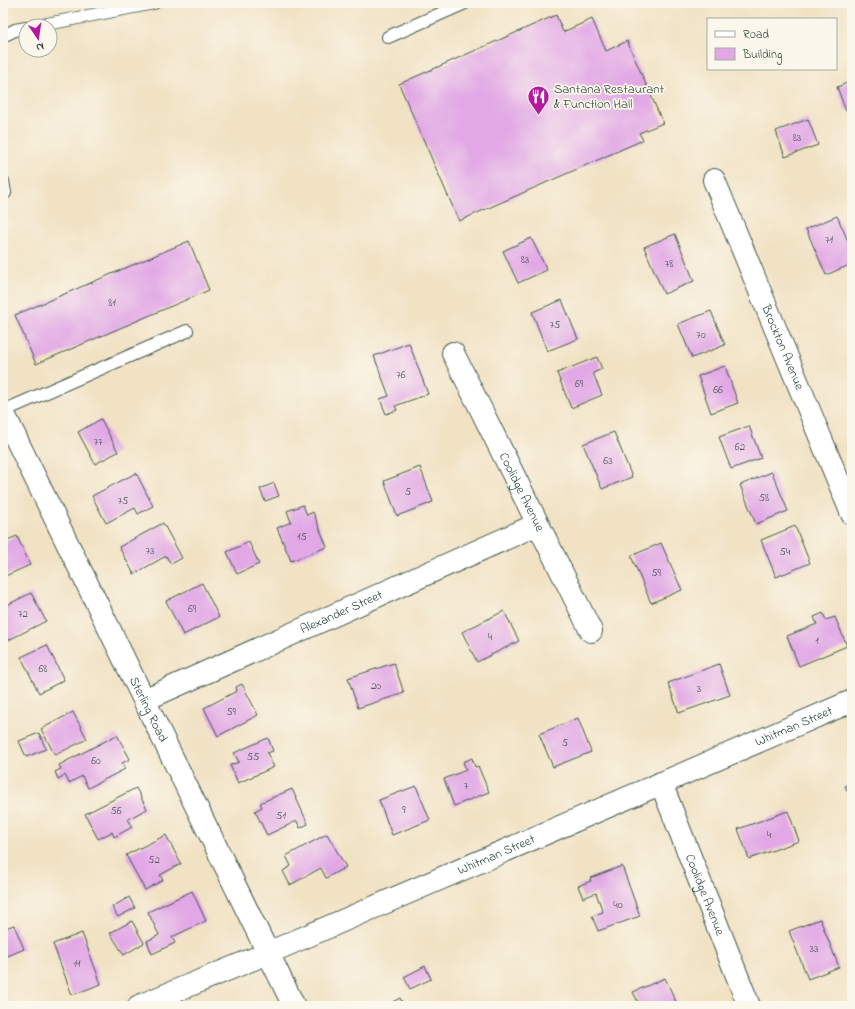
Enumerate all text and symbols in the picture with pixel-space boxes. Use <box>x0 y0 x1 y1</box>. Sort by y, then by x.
north arrow <box>18 18 58 58</box>
legend <box>707 18 837 70</box>
text: Road <box>743 26 769 44</box>
text: N <box>35 38 45 55</box>
text: Building <box>742 46 782 65</box>
place label: Santana Restaurant & Function Hall <box>554 80 665 114</box>
restaurant icon: Santana Restaurant & Function Hall <box>525 83 551 116</box>
house number: 83 <box>793 130 802 146</box>
house number: 71 <box>825 232 834 248</box>
house number: 83 <box>521 252 530 268</box>
house number: 78 <box>665 256 673 272</box>
house number: 81 <box>108 295 116 311</box>
street label: Brockton Avenue <box>757 301 809 393</box>
house number: 75 <box>550 317 560 333</box>
house number: 70 <box>696 327 706 343</box>
house number: 76 <box>396 367 406 383</box>
house number: 69 <box>575 376 584 392</box>
house number: 66 <box>713 382 723 398</box>
house number: 77 <box>93 434 103 450</box>
house number: 62 <box>735 439 746 455</box>
street label: Coolidge Avenue <box>494 449 550 535</box>
house number: 63 <box>603 453 613 469</box>
house number: 5 <box>405 484 411 500</box>
house number: 58 <box>759 490 769 506</box>
house number: 75 <box>118 493 128 509</box>
house number: 15 <box>297 529 307 545</box>
house number: 73 <box>145 543 155 559</box>
house number: 54 <box>780 544 791 560</box>
house number: 59 <box>651 565 661 581</box>
street label: Alexander Street <box>297 585 386 639</box>
house number: 69 <box>188 601 197 617</box>
house number: 72 <box>18 606 29 622</box>
house number: 4 <box>488 629 493 645</box>
house number: 1 <box>815 633 819 649</box>
house number: 68 <box>39 661 47 677</box>
street label: Sterling Road <box>124 673 173 746</box>
house number: 20 <box>371 678 381 694</box>
house number: 3 <box>697 681 702 697</box>
street label: Whitman Street <box>752 701 836 751</box>
house number: 59 <box>226 704 236 720</box>
house number: 5 <box>562 735 568 751</box>
house number: 55 <box>247 749 259 765</box>
house number: 60 <box>91 753 101 769</box>
house number: 7 <box>464 778 469 794</box>
house number: 9 <box>402 802 406 818</box>
house number: 56 <box>110 803 122 819</box>
house number: 51 <box>276 808 286 824</box>
house number: 4 <box>767 827 772 843</box>
street label: Whitman Street <box>455 829 538 880</box>
street label: Coolidge Avenue <box>680 851 730 938</box>
house number: 52 <box>148 852 160 868</box>
house number: 40 <box>613 897 623 913</box>
house number: 33 <box>809 941 819 957</box>
house number: 11 <box>74 956 81 972</box>

